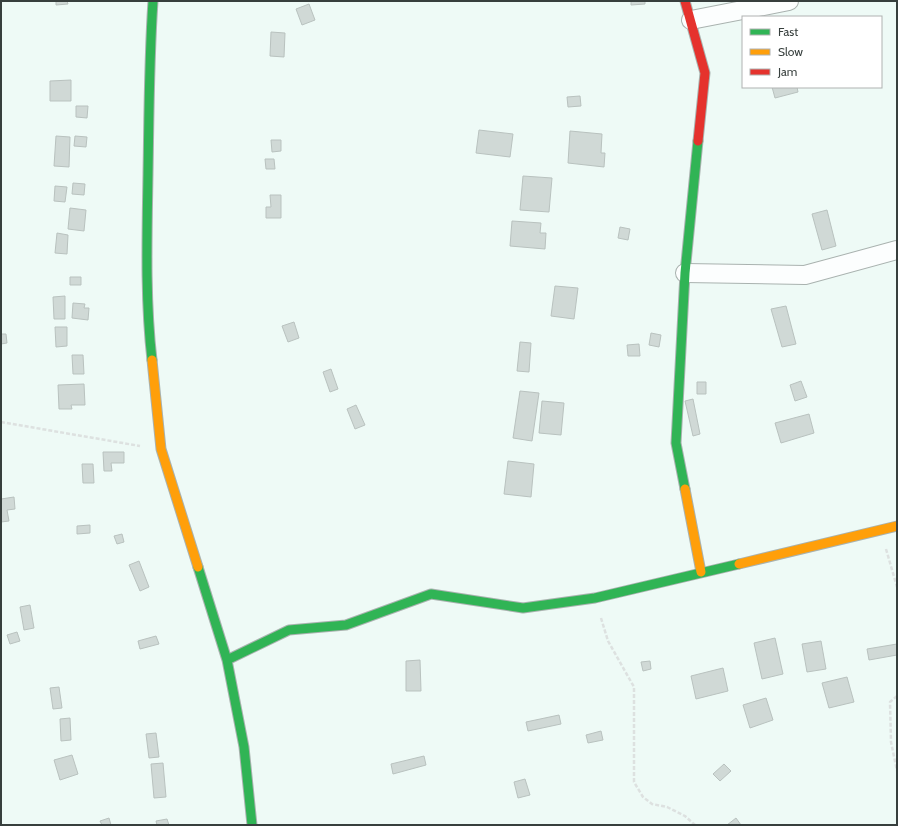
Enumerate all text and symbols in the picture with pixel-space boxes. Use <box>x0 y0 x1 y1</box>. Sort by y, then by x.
legend <box>742 16 882 88</box>
text: Fast <box>778 24 798 39</box>
text: Slow <box>778 44 803 59</box>
text: Jam <box>777 64 797 79</box>

